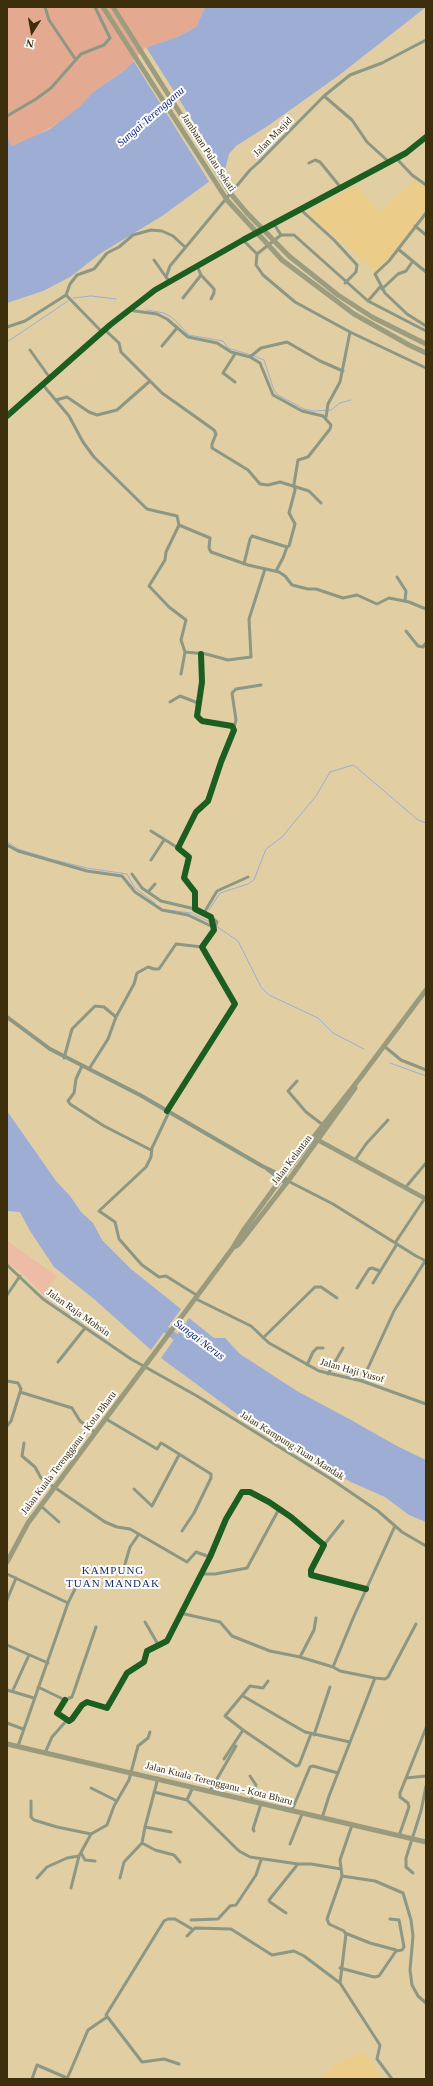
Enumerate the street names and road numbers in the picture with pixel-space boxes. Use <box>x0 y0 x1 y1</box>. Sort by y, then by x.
street label: Jambatan Pulau Sekati <box>178 112 238 194</box>
street label: Jalan Masjid <box>251 115 295 159</box>
street label: Jalan Kelantan <box>269 1133 315 1187</box>
street label: Jalan Raja Mohsin <box>44 1287 112 1339</box>
street label: Jalan Haji Yusof <box>319 1356 385 1386</box>
street label: Jalan Kuala Terengganu - Kota Bharu <box>19 1389 119 1517</box>
street label: Jalan Kampung Tuan Mandak <box>238 1409 346 1483</box>
street label: Jalan Kuala Terengganu - Kota Bharu <box>144 1760 294 1808</box>

